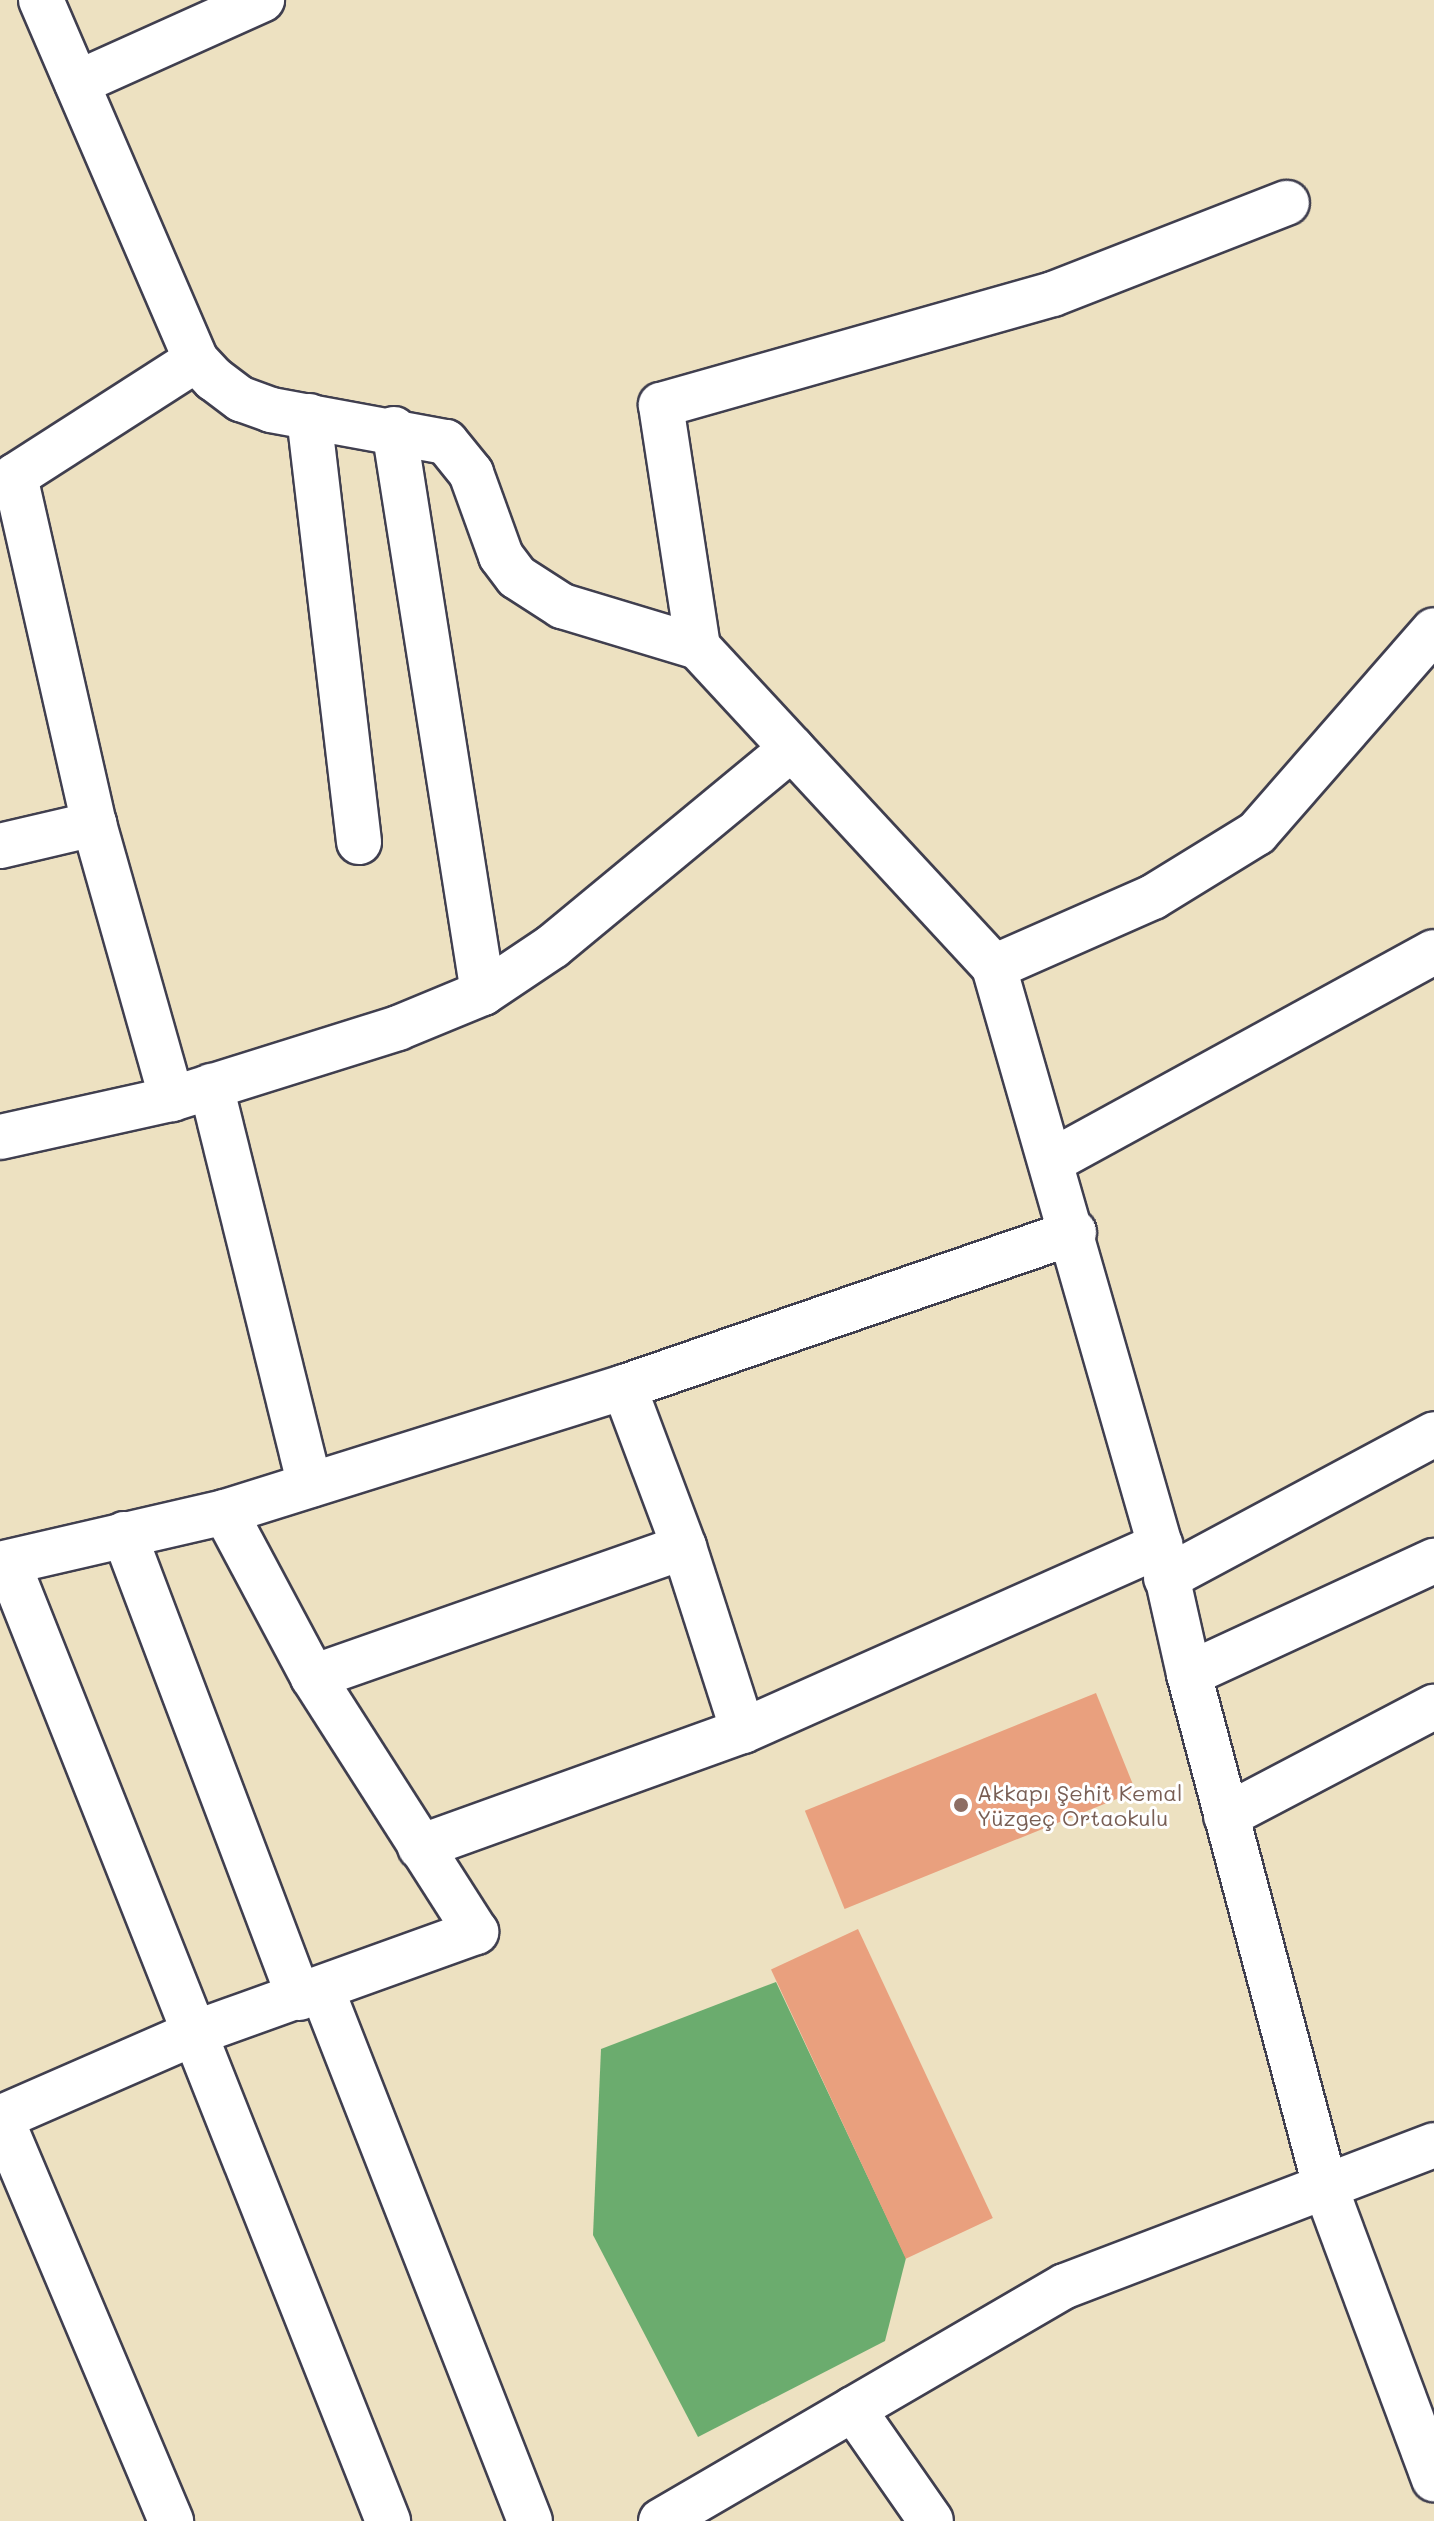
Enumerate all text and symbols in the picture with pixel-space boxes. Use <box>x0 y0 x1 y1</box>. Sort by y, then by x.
place label: Akkapı Şehit Kemal Yüzgeç Ortaokulu <box>977 1779 1182 1830</box>
marker: Akkapı Şehit Kemal Yüzgeç Ortaokulu <box>952 1796 970 1814</box>

